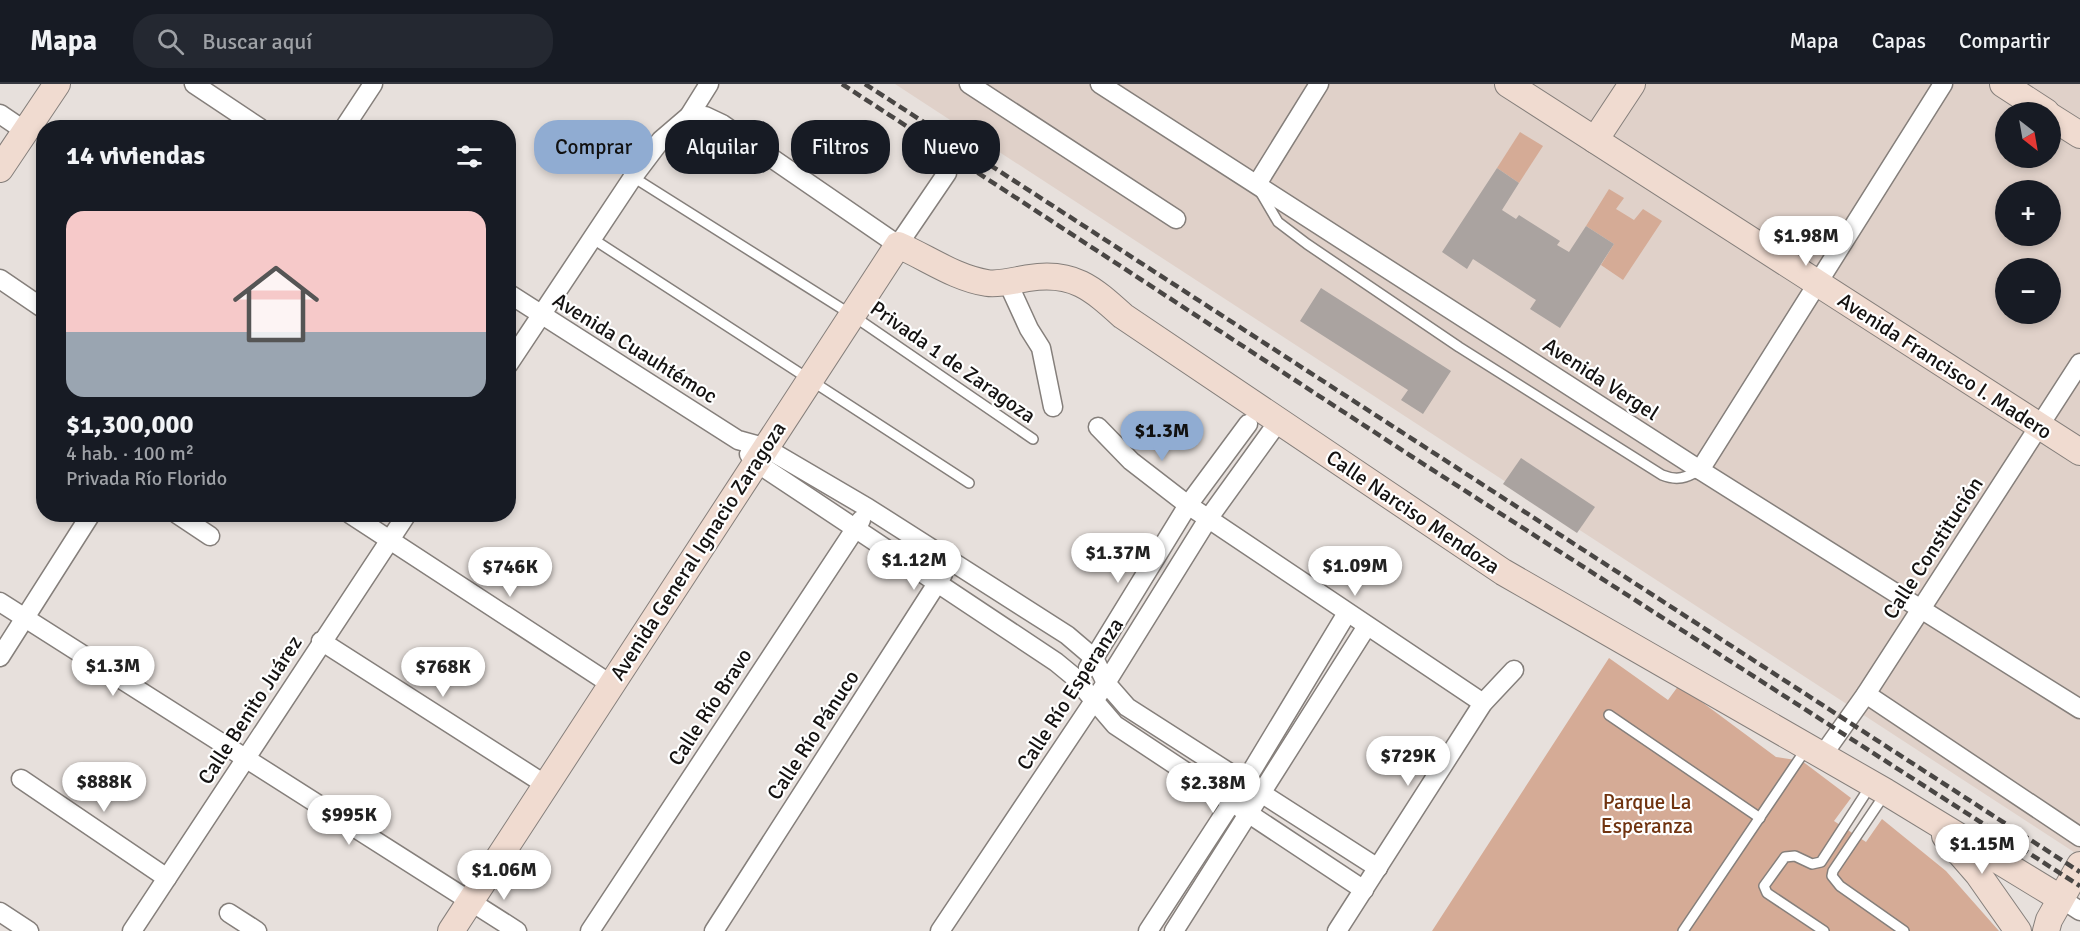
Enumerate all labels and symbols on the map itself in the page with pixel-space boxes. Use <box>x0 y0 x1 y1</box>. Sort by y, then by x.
north arrow <box>1995 102 2061 168</box>
pin: $1.98M <box>1757 216 1855 267</box>
street label: Avenida Cuauhtémoc <box>548 287 722 409</box>
street label: Avenida Francisco I. Madero <box>1833 287 2057 445</box>
street label: Privada 1 de Zaragoza <box>865 295 1041 429</box>
street label: Avenida Vergel <box>1538 332 1664 426</box>
pin: $1.3M <box>1120 411 1204 462</box>
street label: Avenida General Ignacio Zaragoza <box>604 417 792 685</box>
street label: Calle Narciso Mendoza <box>1321 444 1505 580</box>
street label: Calle Constitución <box>1877 472 1989 624</box>
pin: $1.37M <box>1069 533 1167 584</box>
pin: $1.12M <box>865 540 963 591</box>
pin: $1.09M <box>1306 546 1404 597</box>
pin: $746K <box>468 547 552 598</box>
street label: Calle Río Esperanza <box>1011 613 1129 775</box>
street label: Calle Benito Juárez <box>192 631 308 789</box>
street label: Calle Río Bravo <box>662 643 758 771</box>
pin: $1.3M <box>71 646 155 697</box>
pin: $768K <box>401 647 485 698</box>
street label: Calle Río Pánuco <box>761 665 865 805</box>
pin: $729K <box>1366 736 1450 787</box>
pin: $888K <box>62 762 146 813</box>
pin: $2.38M <box>1164 763 1262 814</box>
park label: Parque La Esperanza <box>1601 789 1693 839</box>
pin: $995K <box>307 795 391 846</box>
pin: $1.15M <box>1933 824 2031 875</box>
pin: $1.06M <box>455 850 553 901</box>

